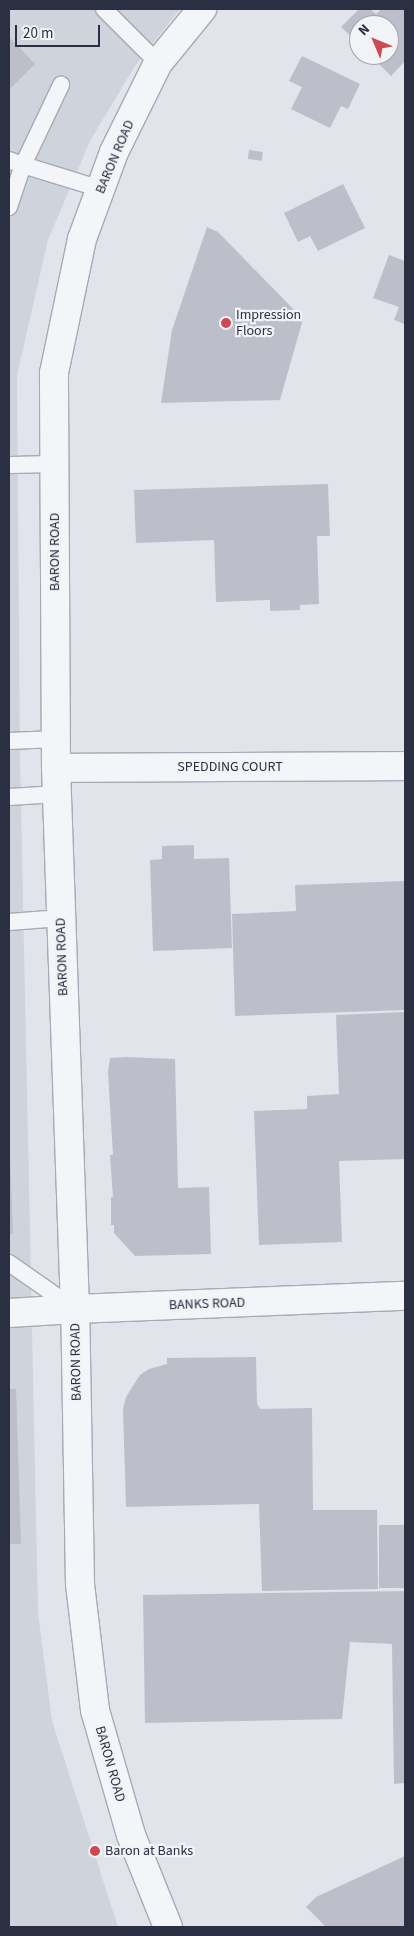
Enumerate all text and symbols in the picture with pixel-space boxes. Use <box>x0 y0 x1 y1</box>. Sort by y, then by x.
scale bar <box>18 15 102 47</box>
north arrow <box>349 15 399 65</box>
text: N <box>354 20 374 40</box>
text: 20 m <box>23 23 53 44</box>
street label: BARON ROAD <box>92 118 138 196</box>
place label: Impression Floors <box>236 307 301 340</box>
marker: Impression Floors <box>220 317 232 329</box>
street label: BARON ROAD <box>47 513 63 591</box>
street label: SPEDDING COURT <box>177 759 283 775</box>
street label: BARON ROAD <box>52 918 72 996</box>
street label: BANKS ROAD <box>168 1294 246 1314</box>
street label: BARON ROAD <box>67 1323 85 1401</box>
street label: BARON ROAD <box>91 1724 129 1804</box>
place label: Baron at Banks <box>105 1843 193 1859</box>
marker: Baron at Banks <box>89 1845 101 1857</box>

